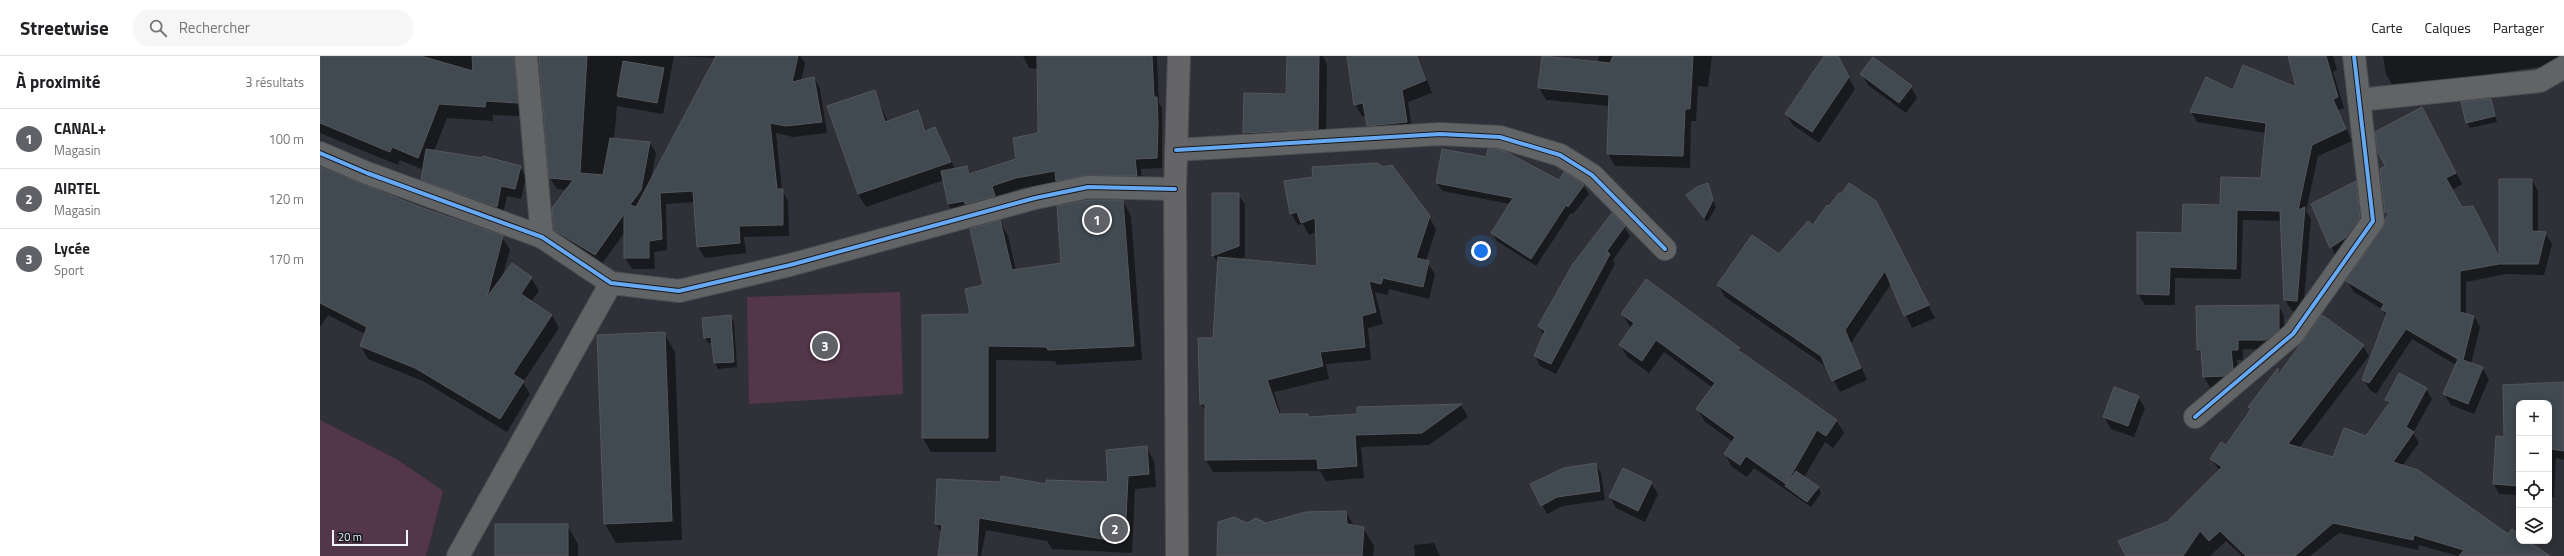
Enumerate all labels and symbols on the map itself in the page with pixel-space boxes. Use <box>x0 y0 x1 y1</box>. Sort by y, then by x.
pin: 1 <box>1084 205 1110 235</box>
your location <box>1471 241 1491 261</box>
pin: 3 <box>812 331 838 361</box>
pin: 2 <box>1102 514 1128 544</box>
scale bar <box>332 528 408 547</box>

